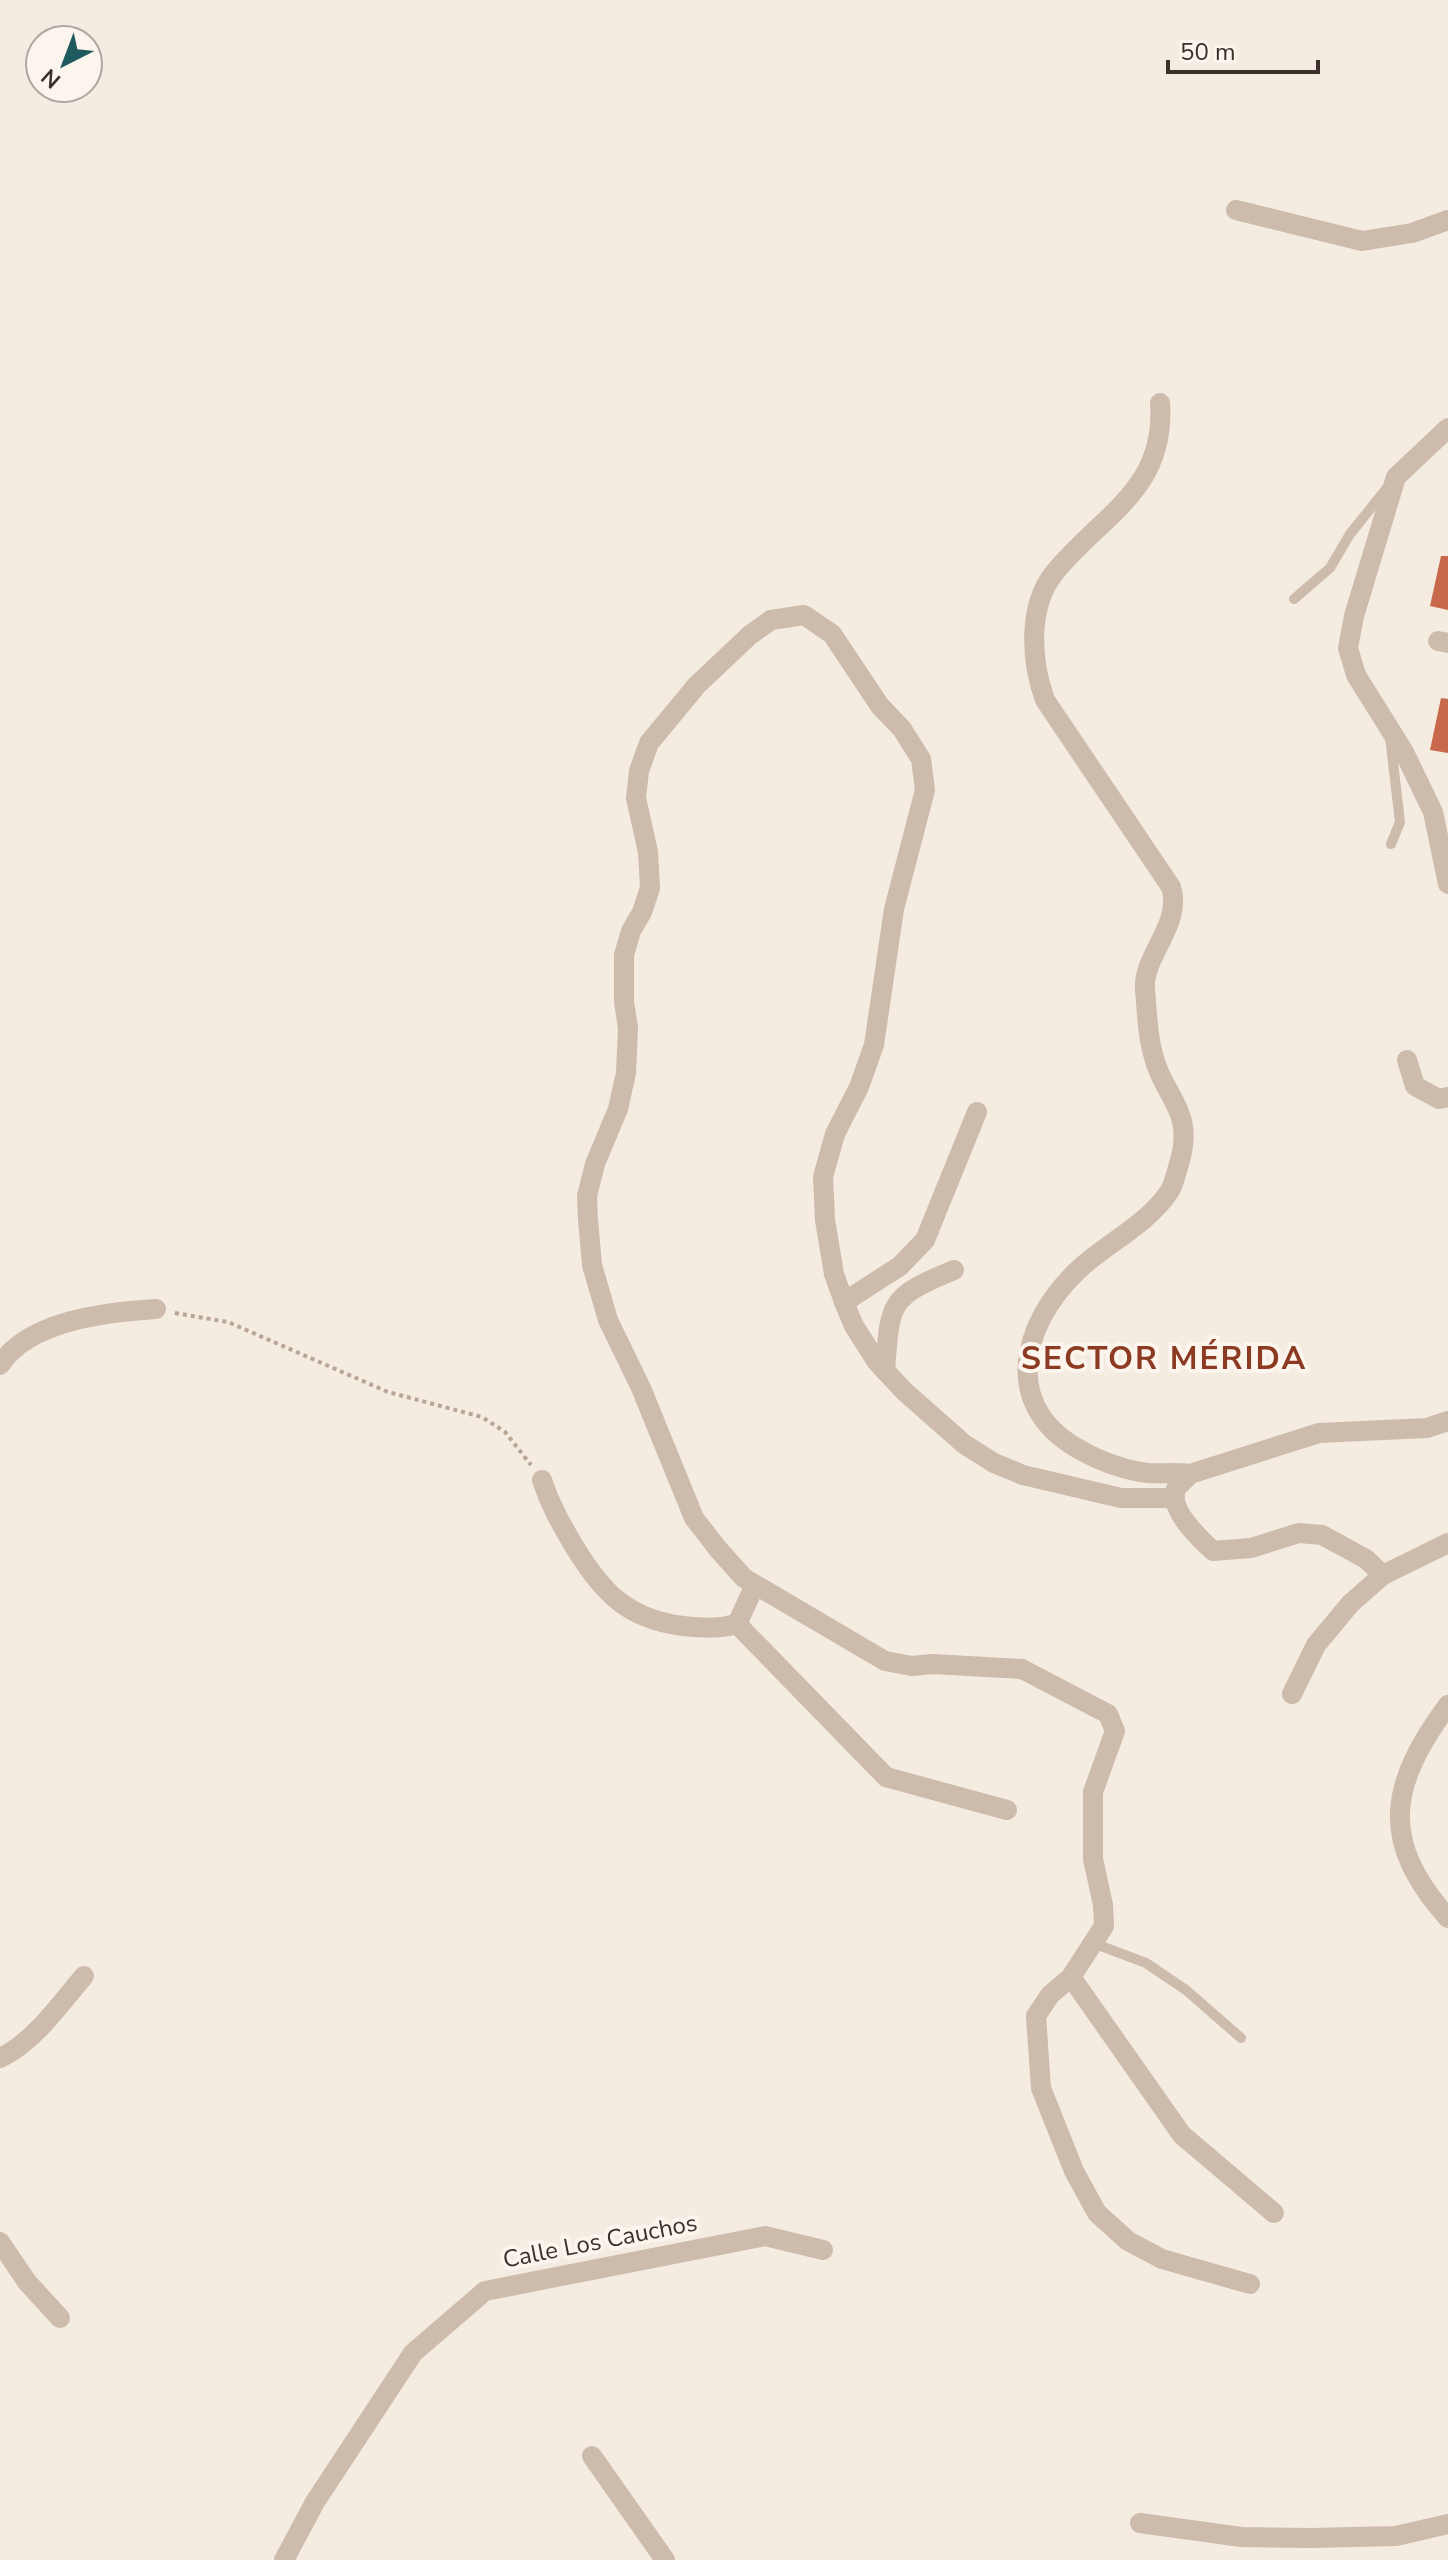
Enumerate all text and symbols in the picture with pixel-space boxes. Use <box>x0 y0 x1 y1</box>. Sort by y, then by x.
north arrow <box>24 24 104 104</box>
scale bar <box>1168 24 1318 74</box>
text: 50 m <box>1180 36 1236 68</box>
text: N <box>35 61 67 95</box>
district label: SECTOR MÉRIDA <box>1021 1337 1307 1380</box>
street label: Calle Los Cauchos <box>500 2206 700 2276</box>

